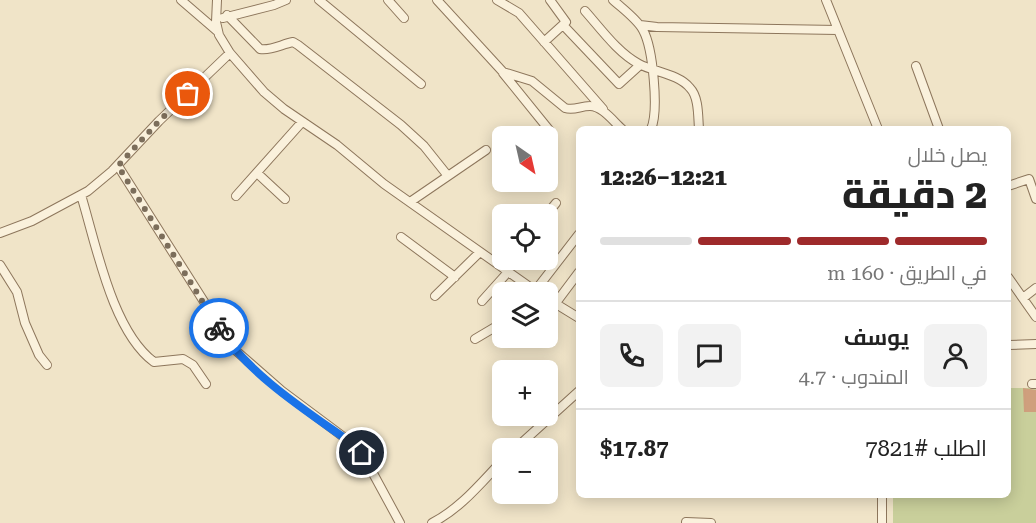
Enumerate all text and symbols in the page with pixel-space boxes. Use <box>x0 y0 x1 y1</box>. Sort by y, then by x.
pin <box>162 68 213 119</box>
icon: bag <box>171 77 204 110</box>
north arrow <box>492 126 558 192</box>
map controls <box>492 126 558 504</box>
text: يصل خلال <box>908 143 987 167</box>
text: 12:21–12:26 <box>600 165 727 190</box>
text: 2 دقيقة <box>842 172 987 218</box>
button: locate <box>492 204 558 270</box>
text: في الطريق · 160 m <box>827 261 987 285</box>
button: layers <box>492 282 558 348</box>
courier <box>189 298 249 358</box>
icon: bike <box>203 312 236 345</box>
button: phone <box>600 324 663 387</box>
button: chat <box>678 324 741 387</box>
button: person <box>924 324 987 387</box>
text: يوسف <box>844 325 909 350</box>
button: + <box>492 360 558 426</box>
text: المندوب · 4.7 <box>799 365 909 389</box>
pin <box>336 427 387 478</box>
icon: home <box>345 436 378 469</box>
text: $17.87 <box>600 436 669 461</box>
text: الطلب #7821 <box>865 436 987 461</box>
button: − <box>492 438 558 504</box>

